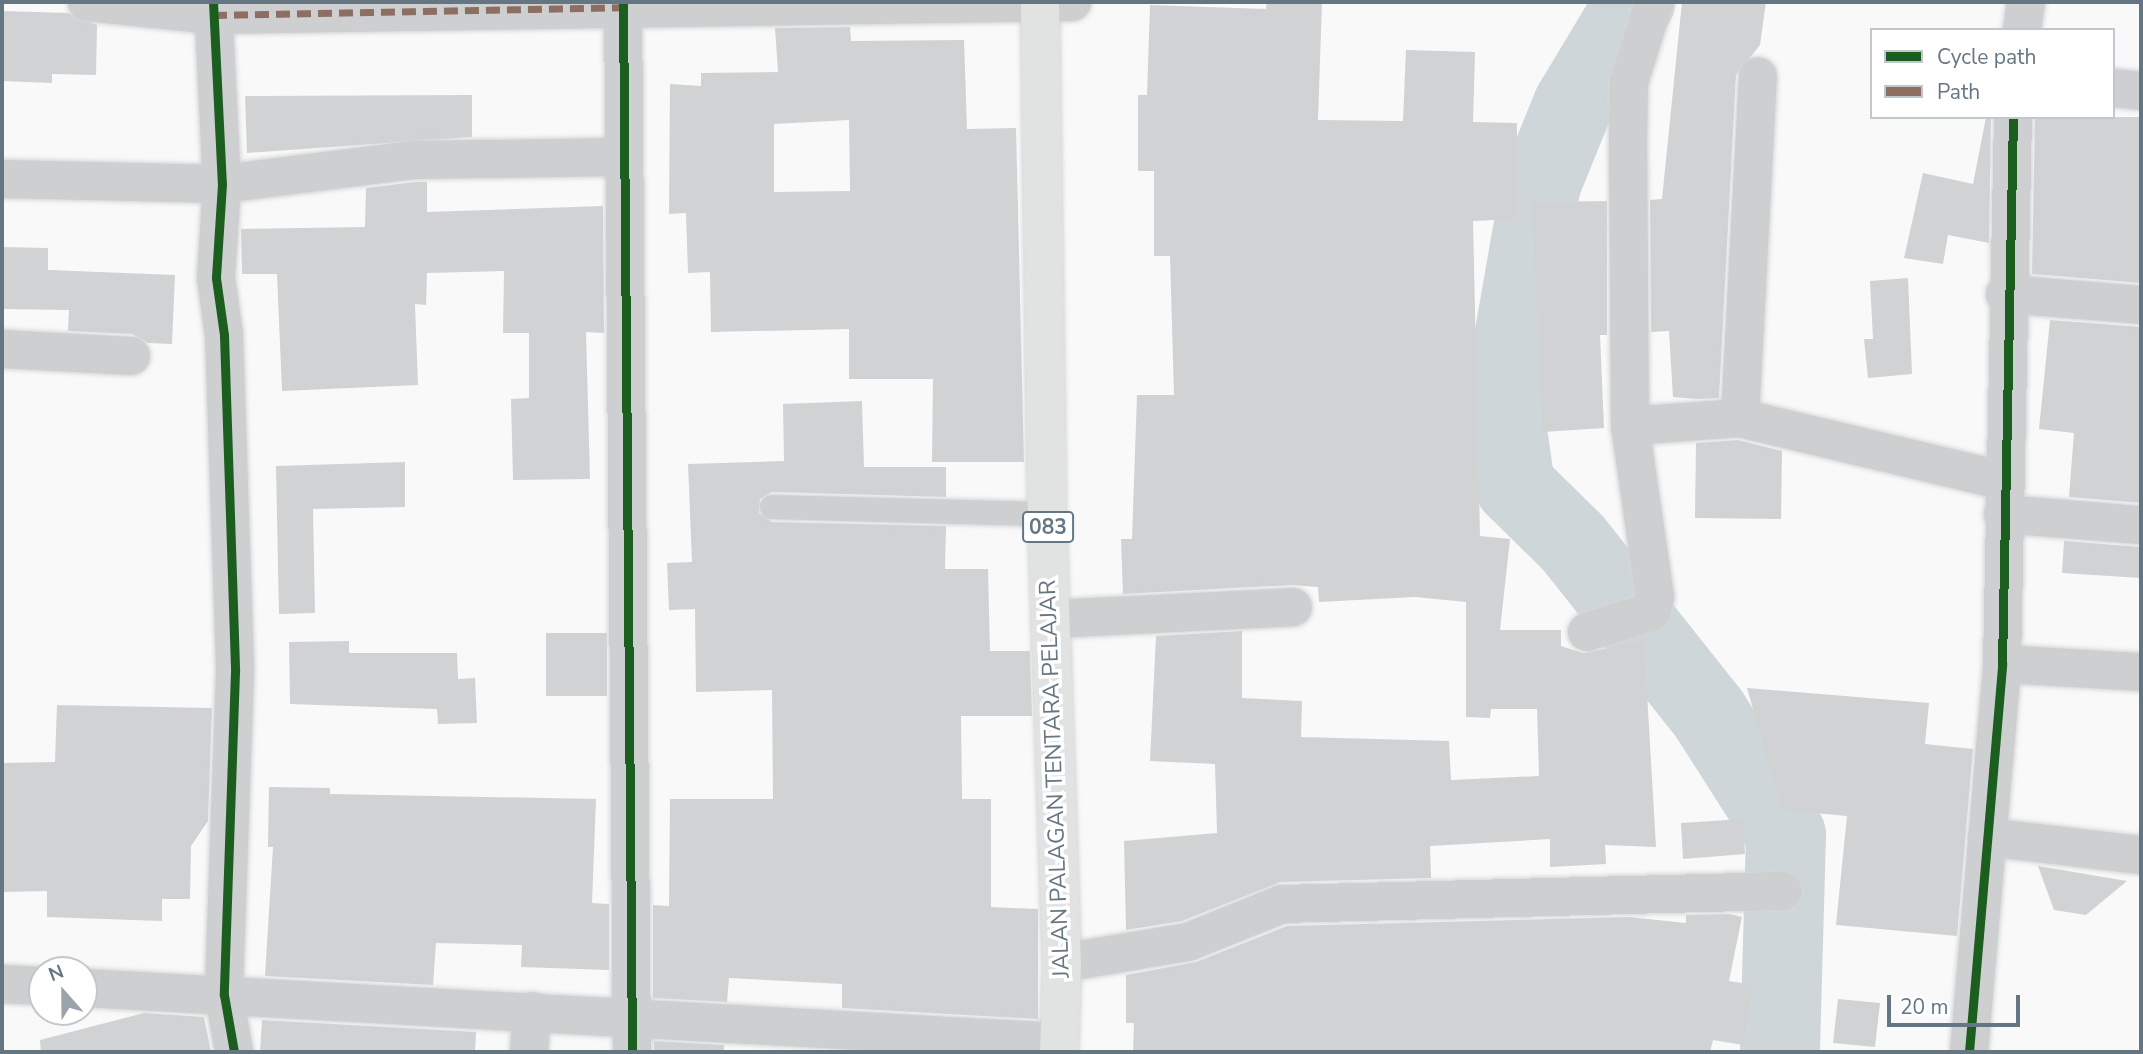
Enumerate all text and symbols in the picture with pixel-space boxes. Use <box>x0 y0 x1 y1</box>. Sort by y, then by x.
legend <box>1870 28 2115 119</box>
text: Cycle path <box>1937 43 2036 71</box>
text: Path <box>1937 78 1980 106</box>
road number: 083 <box>1022 510 1074 544</box>
street label: JALAN PALAGAN TENTARA PELAJAR <box>1034 579 1076 979</box>
north arrow <box>28 956 98 1026</box>
text: N <box>45 959 67 988</box>
scale bar <box>1891 981 2024 1025</box>
text: 20 m <box>1900 993 1949 1021</box>

